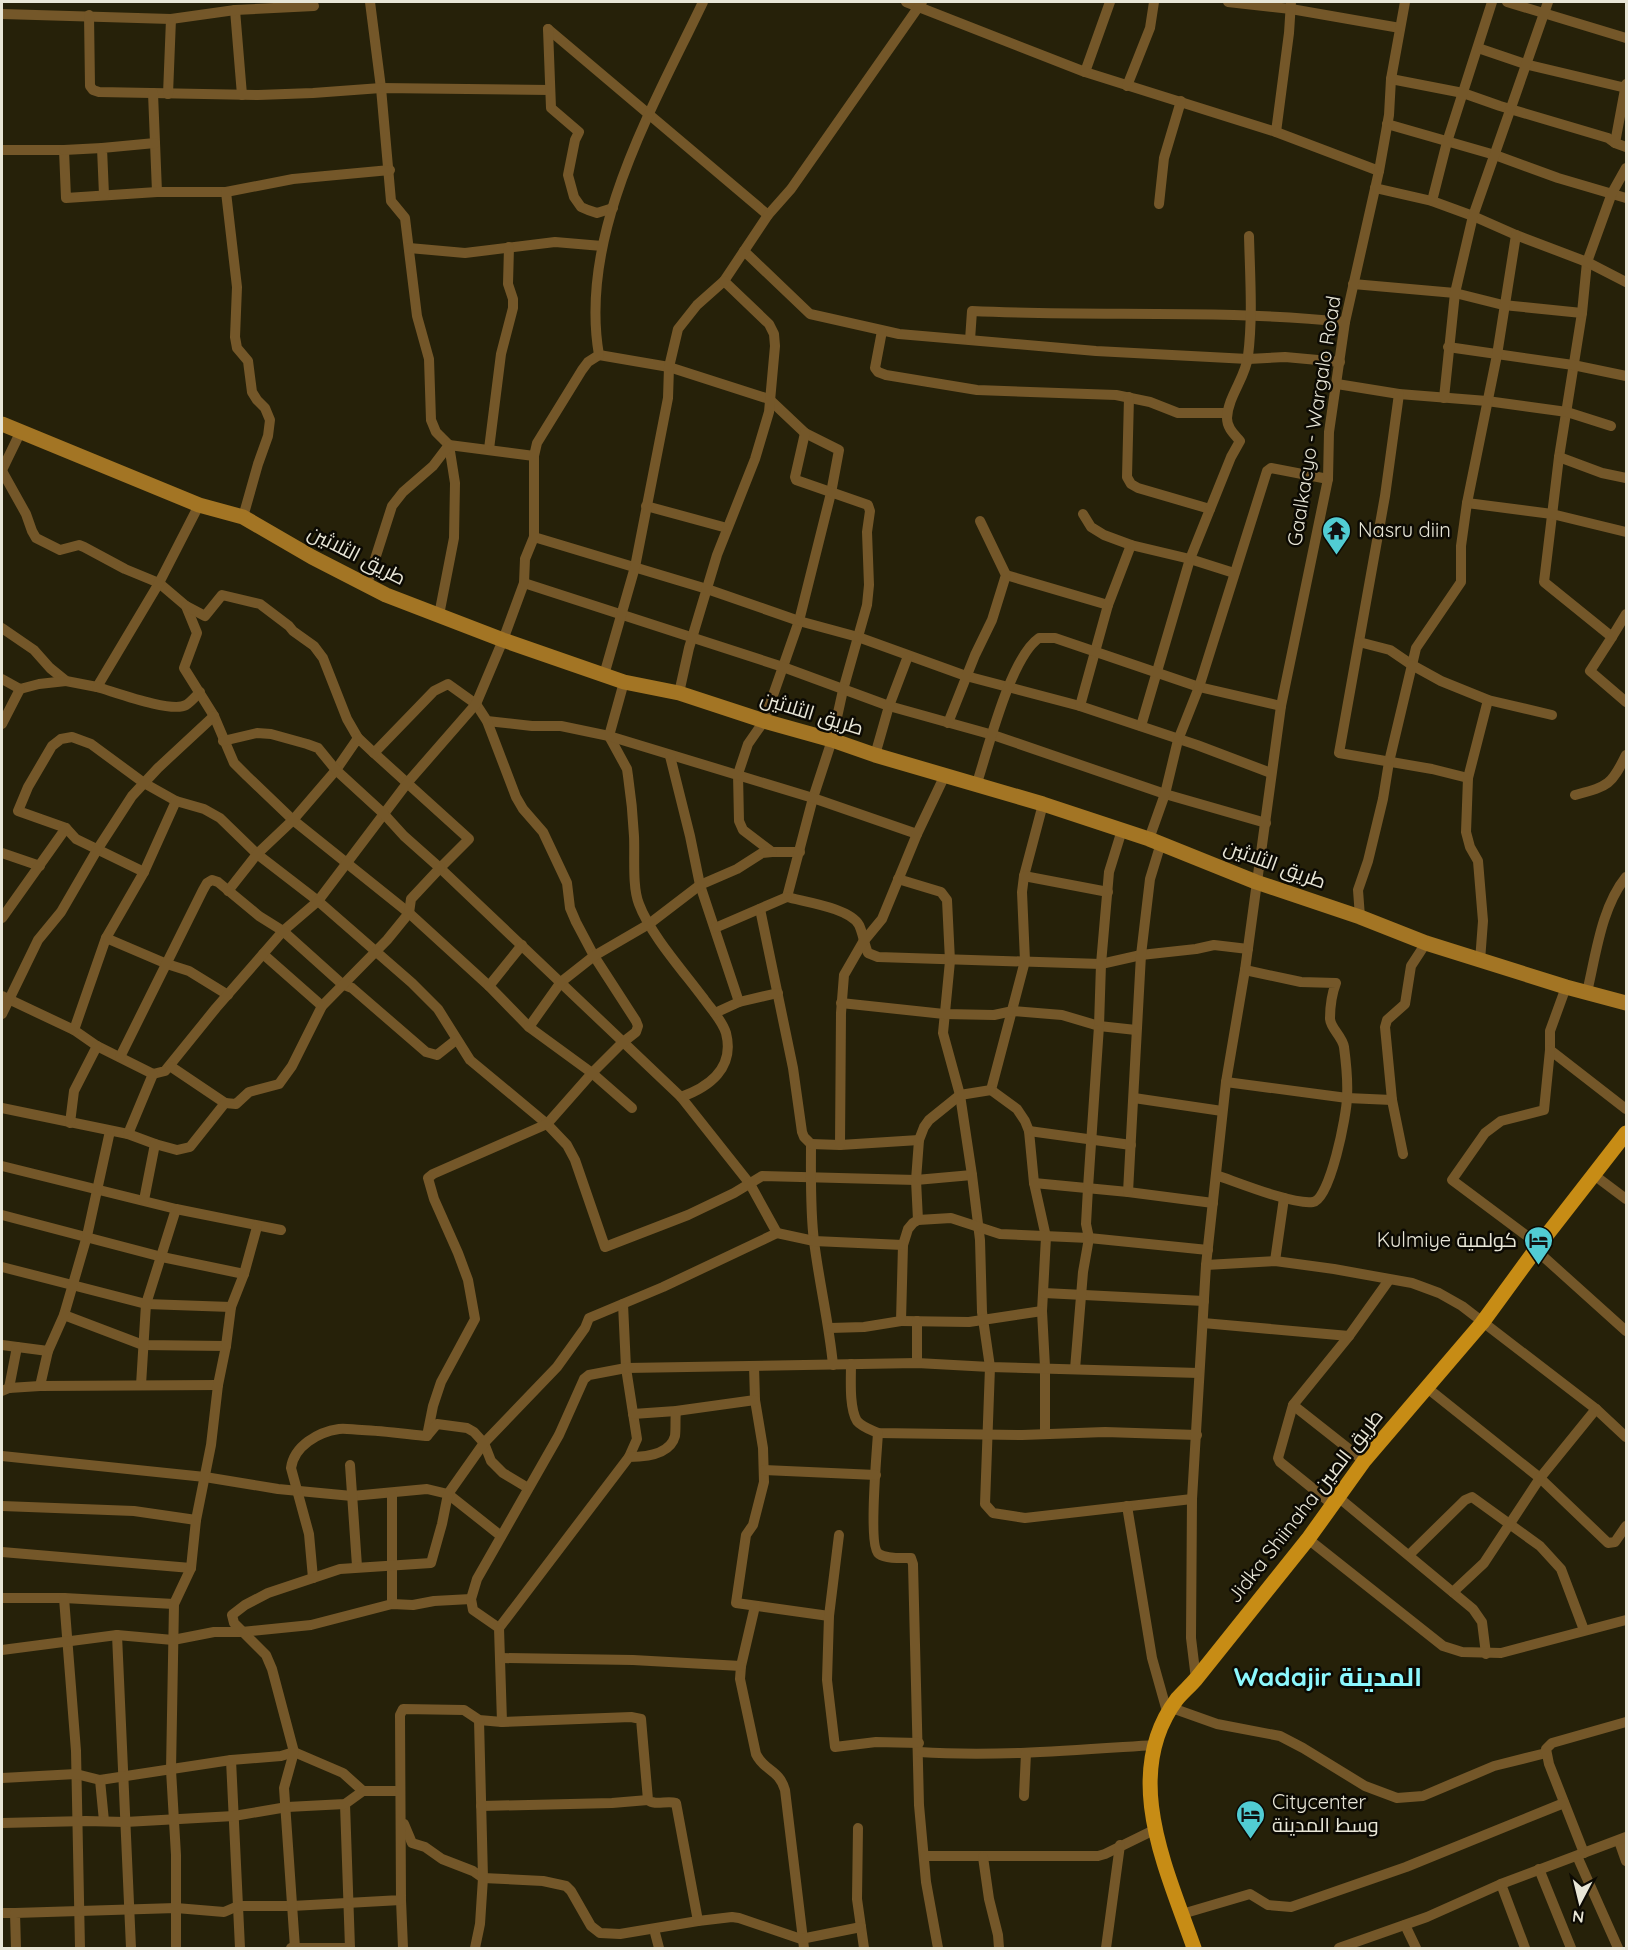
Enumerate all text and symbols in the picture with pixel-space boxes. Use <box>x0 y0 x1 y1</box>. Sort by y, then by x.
street label: Gaalkacyo - Wargalo Road <box>1281 294 1346 548</box>
temple icon: Nasru diin <box>1321 514 1353 556</box>
place label: Nasru diin <box>1358 517 1451 542</box>
street label: طريق الثلاثين <box>304 519 410 591</box>
street label: طريق الثلاثين <box>757 685 867 741</box>
street label: طريق الثلاثين <box>1220 834 1330 894</box>
hotel icon: Kulmiye كولمية <box>1522 1224 1554 1266</box>
place label: Kulmiye كولمية <box>1377 1227 1517 1252</box>
street label: Jidka Shiinaha طريق الصين <box>1221 1404 1389 1608</box>
district label: Wadajir المدينة <box>1234 1660 1422 1693</box>
place label: Citycenter وسط المدينة <box>1272 1789 1379 1837</box>
hotel icon: Citycenter وسط المدينة <box>1235 1798 1267 1840</box>
north arrow <box>1550 1872 1610 1932</box>
text: N <box>1571 1906 1585 1928</box>

